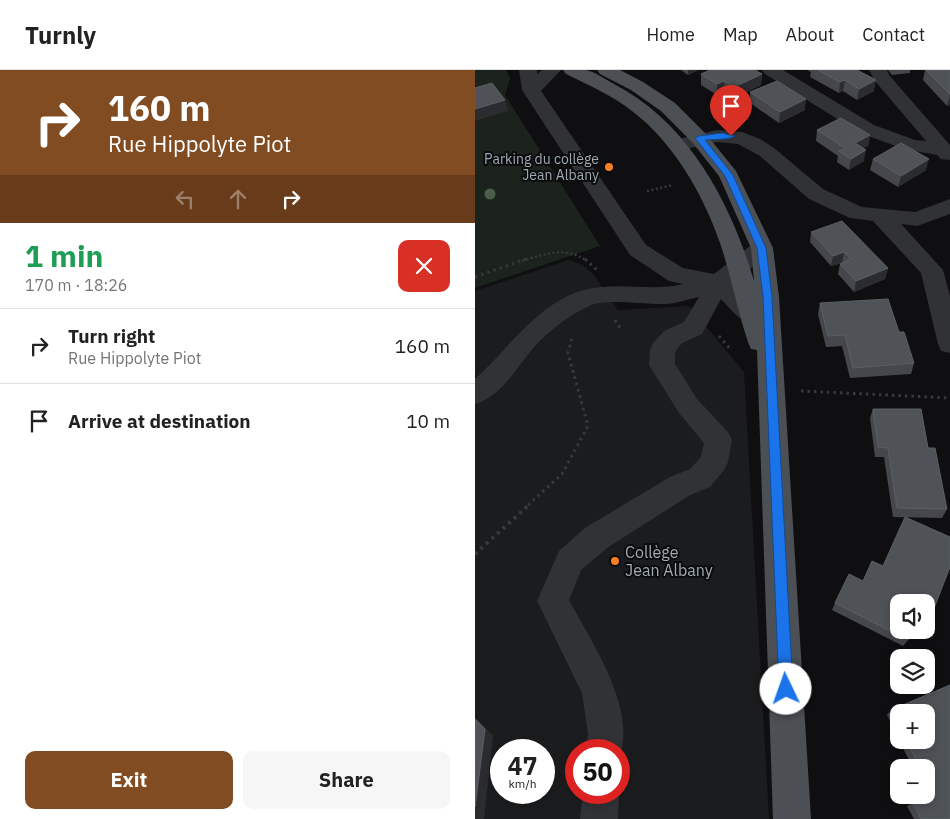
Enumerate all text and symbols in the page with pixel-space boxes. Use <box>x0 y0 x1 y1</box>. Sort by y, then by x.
text: Turnly <box>25 19 96 51</box>
text: Home <box>647 23 695 46</box>
text: Map <box>723 23 758 46</box>
text: About <box>786 23 834 46</box>
text: Contact <box>862 23 925 46</box>
text: 160 m <box>108 85 211 131</box>
pin <box>710 85 752 136</box>
icon: right <box>25 90 90 155</box>
icon: arrive <box>717 92 745 120</box>
text: Rue Hippolyte Piot <box>108 129 291 158</box>
place label: Parking du collège Jean Albany <box>484 150 599 184</box>
marker: Parking du collège Jean Albany <box>603 161 615 173</box>
icon: left <box>171 185 199 213</box>
icon: ahead <box>224 185 252 213</box>
icon: right <box>277 185 305 213</box>
text: 1 min <box>25 236 103 275</box>
button: close <box>398 240 450 292</box>
text: 170 m · 18:26 <box>25 275 127 295</box>
text: Turn right <box>68 324 155 348</box>
icon: right <box>25 332 53 360</box>
text: 160 m <box>395 334 450 358</box>
text: Rue Hippolyte Piot <box>68 348 201 368</box>
icon: arrive <box>25 407 53 435</box>
text: Arrive at destination <box>68 409 251 433</box>
text: 10 m <box>406 409 450 433</box>
place label: Collège Jean Albany <box>625 542 713 580</box>
marker: Collège Jean Albany <box>609 555 621 567</box>
map controls <box>890 594 935 804</box>
button: sound <box>890 594 935 639</box>
button: layers <box>890 649 935 694</box>
position arrow <box>759 662 811 714</box>
button: + <box>890 704 935 749</box>
speed limit sign: 50 <box>565 739 630 804</box>
text: 47 <box>507 749 538 782</box>
button: Exit <box>25 751 233 809</box>
button: Share <box>243 751 450 809</box>
button: − <box>890 759 935 804</box>
text: km/h <box>508 776 537 791</box>

